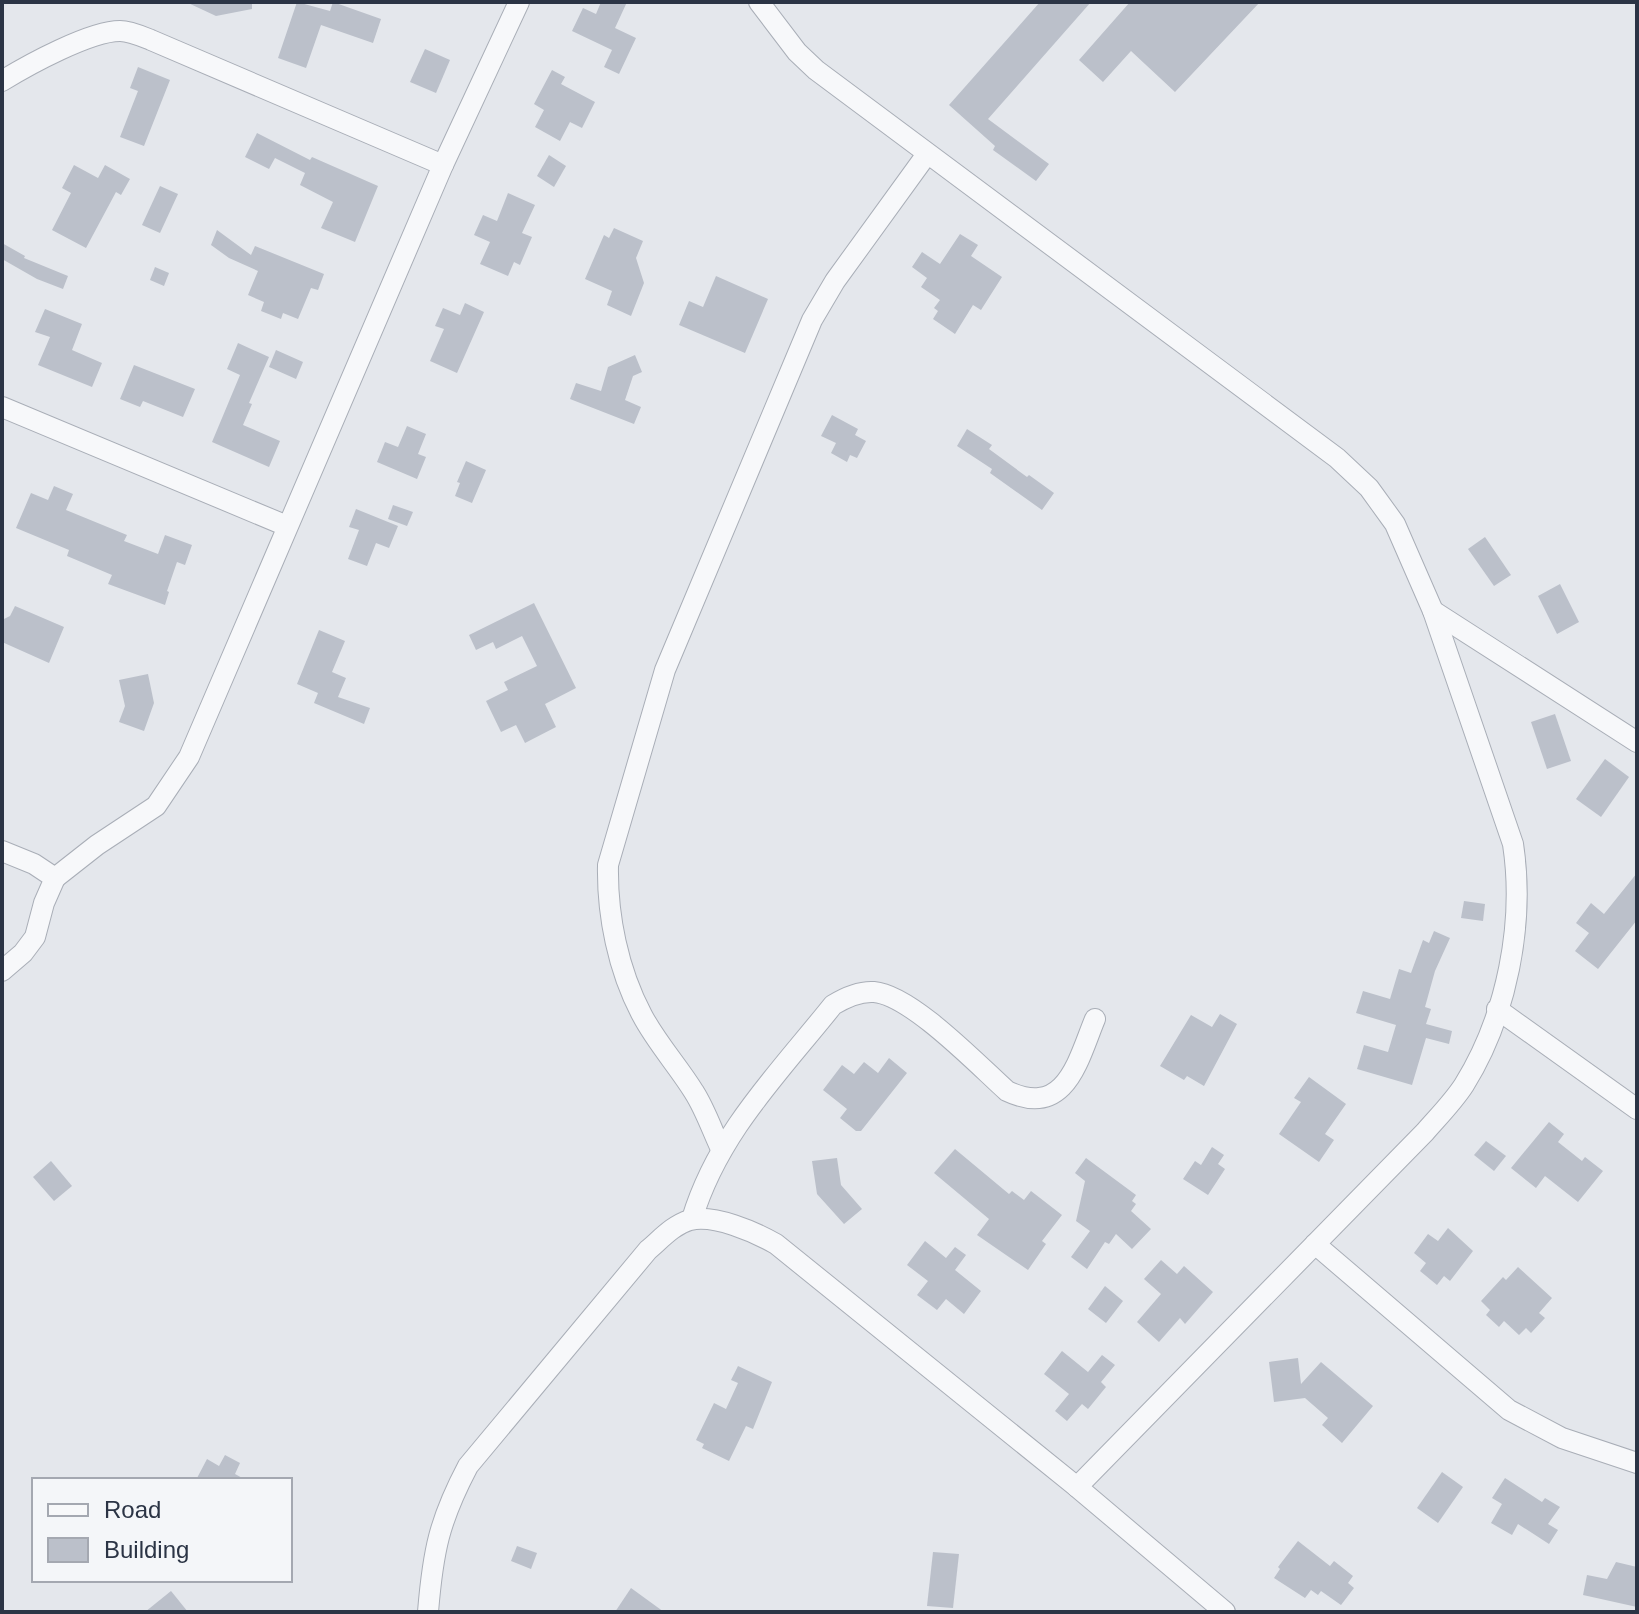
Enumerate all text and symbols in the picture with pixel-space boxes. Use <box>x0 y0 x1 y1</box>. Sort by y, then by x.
legend <box>32 1478 292 1582</box>
text: Road <box>104 1496 161 1523</box>
text: Building <box>104 1536 189 1563</box>

